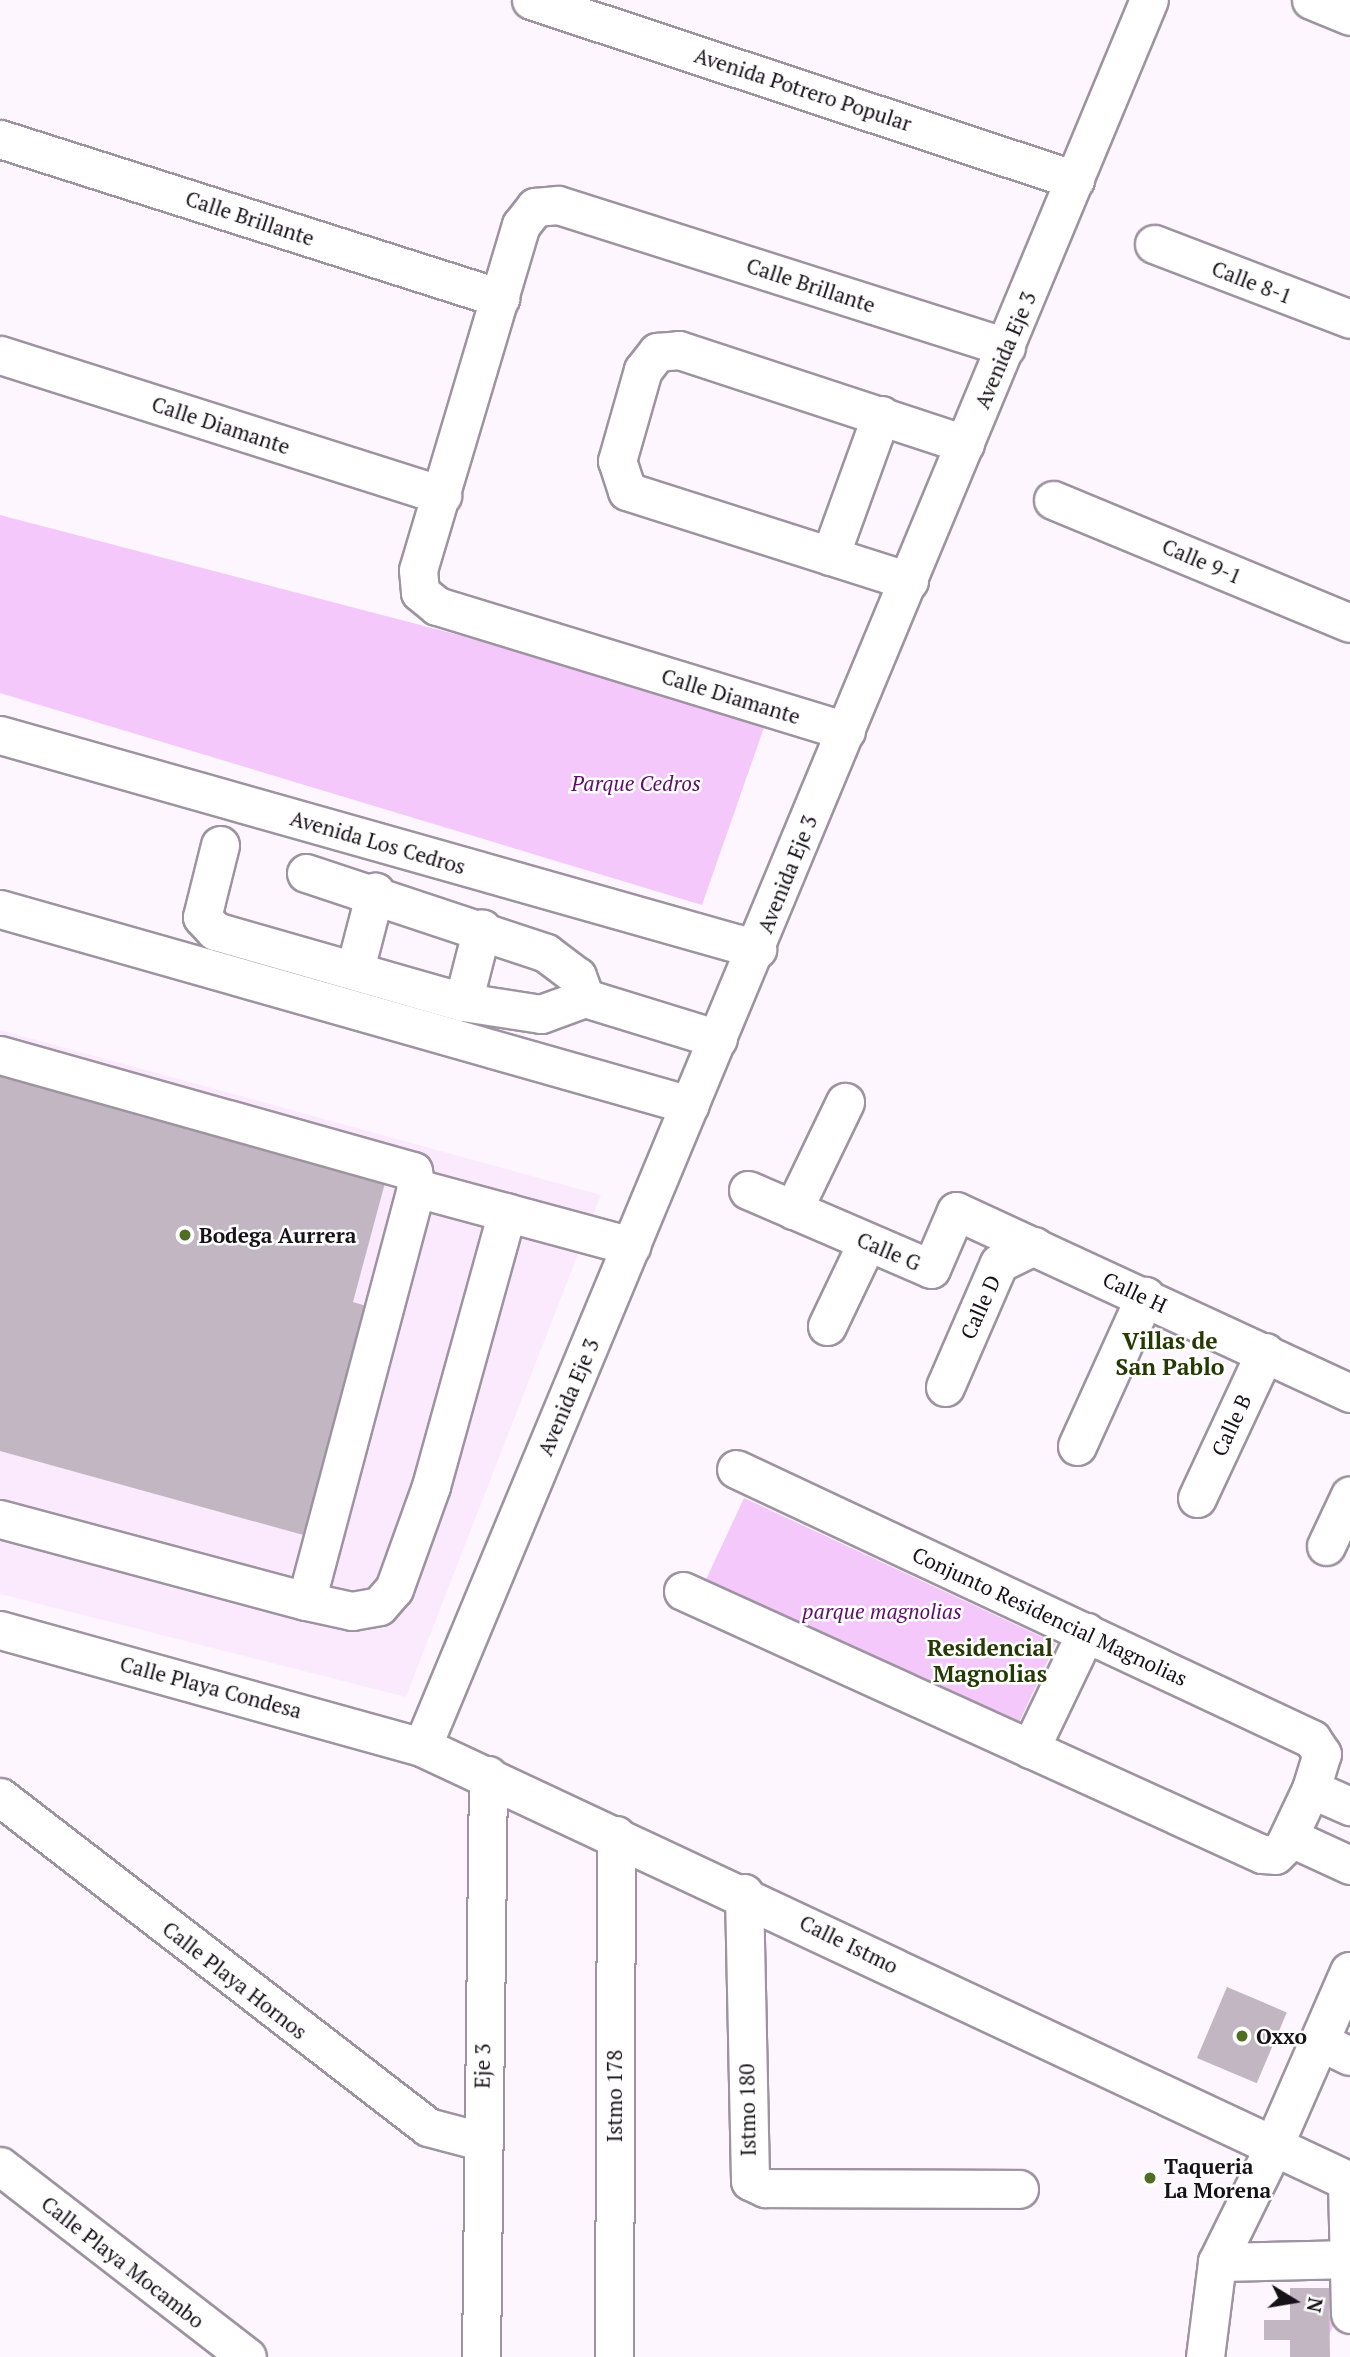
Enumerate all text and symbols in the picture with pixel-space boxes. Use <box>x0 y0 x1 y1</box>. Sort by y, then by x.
street label: Avenida Potrero Popular <box>691 42 915 136</box>
street label: Calle Brillante <box>182 185 318 251</box>
street label: Calle Brillante <box>743 252 879 318</box>
street label: Calle 8-1 <box>1208 255 1296 309</box>
street label: Avenida Eje 3 <box>969 288 1041 412</box>
street label: Calle Diamante <box>149 391 293 459</box>
street label: Calle 9-1 <box>1159 533 1245 589</box>
street label: Calle Diamante <box>659 663 803 729</box>
park label: Parque Cedros <box>571 770 701 796</box>
street label: Avenida Los Cedros <box>287 805 469 879</box>
street label: Avenida Eje 3 <box>752 811 822 937</box>
place label: Bodega Aurrera <box>199 1222 357 1248</box>
street label: Calle G <box>853 1226 925 1276</box>
marker: Bodega Aurrera <box>177 1227 193 1243</box>
street label: Calle H <box>1099 1266 1171 1318</box>
street label: Calle D <box>955 1271 1005 1343</box>
district label: Villas de San Pablo <box>1116 1327 1224 1381</box>
street label: Avenida Eje 3 <box>532 1335 604 1459</box>
street label: Calle B <box>1206 1390 1256 1460</box>
street label: Conjunto Residencial Magnolias <box>909 1541 1191 1691</box>
park label: parque magnolias <box>802 1598 962 1624</box>
district label: Residencial Magnolias <box>927 1634 1053 1688</box>
street label: Calle Playa Condesa <box>117 1651 305 1723</box>
street label: Calle Istmo <box>796 1909 902 1979</box>
street label: Calle Playa Hornos <box>158 1916 312 2044</box>
place label: Oxxo <box>1256 2023 1307 2049</box>
marker: Oxxo <box>1234 2028 1250 2044</box>
street label: Eje 3 <box>469 2043 495 2089</box>
street label: Istmo 178 <box>601 2050 627 2142</box>
street label: Istmo 180 <box>734 2063 760 2157</box>
place label: Taqueria La Morena <box>1164 2153 1271 2203</box>
marker: Taqueria La Morena <box>1142 2170 1158 2186</box>
street label: Calle Playa Mocambo <box>37 2191 209 2333</box>
north arrow <box>1259 2266 1329 2336</box>
text: N <box>1301 2296 1329 2315</box>

